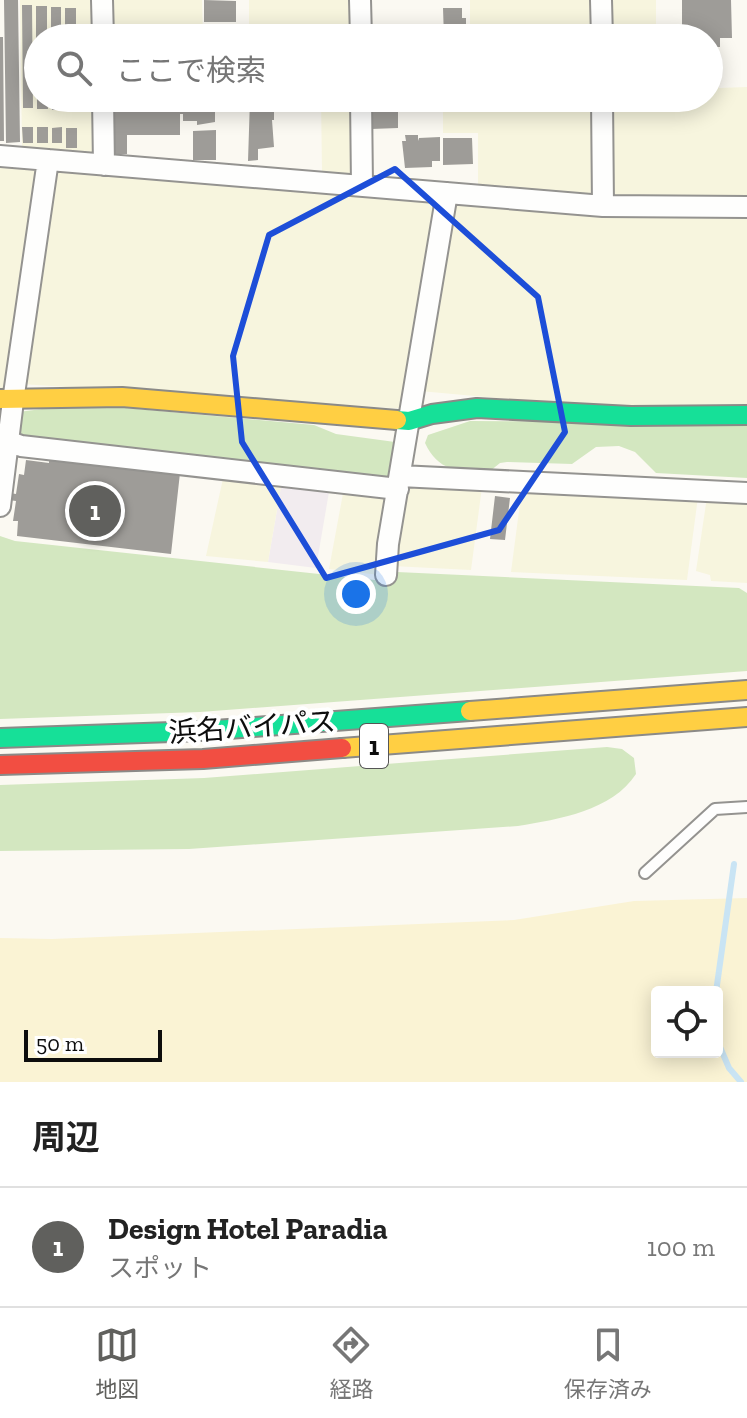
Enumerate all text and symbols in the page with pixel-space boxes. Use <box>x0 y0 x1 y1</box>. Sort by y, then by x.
search box <box>24 24 723 112</box>
icon: search <box>52 46 96 90</box>
text: ここで検索 <box>116 53 266 89</box>
pin: 1 <box>69 481 121 541</box>
your location <box>336 574 376 614</box>
street label: 浜名バイパス <box>167 705 337 749</box>
road number: 1 <box>360 724 388 768</box>
map controls <box>651 986 723 1058</box>
button: locate <box>651 986 723 1058</box>
scale bar <box>24 1026 162 1062</box>
text: 50 m <box>36 1030 84 1057</box>
text: 周辺 <box>32 1117 100 1158</box>
text: Design Hotel Paradia <box>108 1211 388 1247</box>
text: 1 <box>53 1231 63 1263</box>
text: 100 m <box>647 1231 715 1263</box>
text: スポット <box>108 1252 212 1284</box>
tab: 地図 <box>95 1323 139 1403</box>
tab: 経路 <box>329 1323 374 1403</box>
tab: 保存済み <box>564 1323 652 1403</box>

